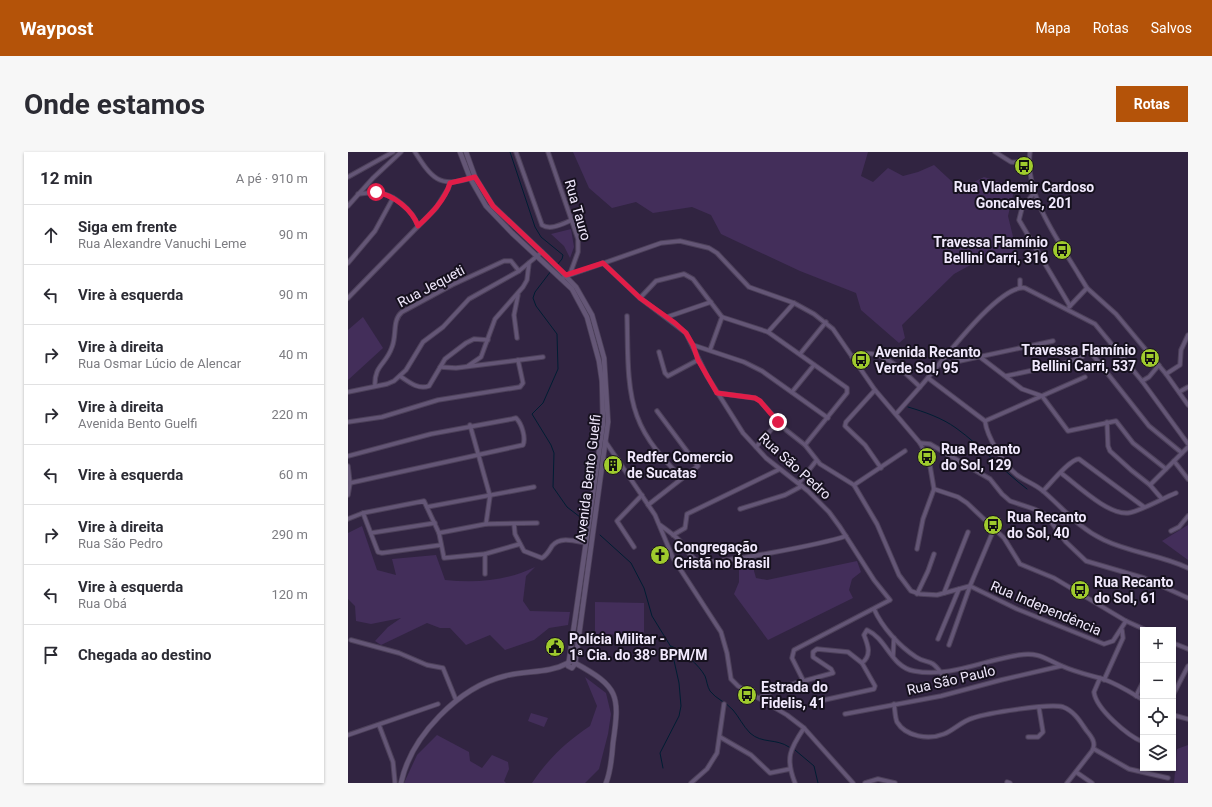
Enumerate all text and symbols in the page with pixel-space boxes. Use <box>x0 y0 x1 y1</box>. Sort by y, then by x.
text: Waypost <box>20 17 94 40</box>
text: Mapa <box>1035 20 1071 36</box>
text: Rotas <box>1093 20 1129 36</box>
text: Salvos <box>1151 20 1192 36</box>
button: Rotas <box>1116 86 1188 122</box>
text: Onde estamos <box>24 88 205 121</box>
bus stop icon: Rua Vlademir Cardoso Goncalves, 201 <box>1013 155 1035 177</box>
text: 12 min <box>40 168 93 188</box>
text: A pé · 910 m <box>236 171 308 186</box>
street label: Rua Tauro <box>562 178 594 242</box>
place label: Rua Vlademir Cardoso Goncalves, 201 <box>954 179 1094 211</box>
route start <box>367 183 385 201</box>
text: Siga em frente <box>78 218 177 236</box>
icon: ahead <box>40 224 62 246</box>
text: 90 m <box>279 227 308 242</box>
place label: Travessa Flamínio Bellini Carri, 316 <box>933 234 1048 266</box>
text: Rua Alexandre Vanuchi Leme <box>78 236 246 251</box>
bus stop icon: Travessa Flamínio Bellini Carri, 316 <box>1051 239 1073 261</box>
street label: Rua Jequeti <box>395 262 467 310</box>
icon: left <box>40 284 62 306</box>
text: Vire à esquerda <box>78 286 183 304</box>
text: 90 m <box>279 287 308 302</box>
text: Vire à direita <box>78 338 164 356</box>
place label: Travessa Flamínio Bellini Carri, 537 <box>1021 342 1136 374</box>
icon: right <box>40 344 62 366</box>
place label: Avenida Recanto Verde Sol, 95 <box>875 344 981 376</box>
text: 40 m <box>279 347 308 362</box>
bus stop icon: Travessa Flamínio Bellini Carri, 537 <box>1139 347 1161 369</box>
bus stop icon: Avenida Recanto Verde Sol, 95 <box>850 349 872 371</box>
text: Rua Osmar Lúcio de Alencar <box>78 356 241 371</box>
text: Vire à direita <box>78 398 164 416</box>
icon: right <box>40 404 62 426</box>
text: 220 m <box>271 407 308 422</box>
street label: Avenida Bento Guelfi <box>572 413 604 543</box>
route end <box>769 413 787 431</box>
text: Avenida Bento Guelfi <box>78 416 197 431</box>
street label: Rua São Pedro <box>756 429 834 503</box>
place label: Rua Recanto do Sol, 129 <box>941 441 1020 473</box>
bus stop icon: Rua Recanto do Sol, 129 <box>916 446 938 468</box>
place label: Redfer Comercio de Sucatas <box>627 449 733 481</box>
building icon: Redfer Comercio de Sucatas <box>602 454 624 476</box>
icon: left <box>40 464 62 486</box>
text: Vire à esquerda <box>78 466 183 484</box>
text: 60 m <box>279 467 308 482</box>
place label: Rua Recanto do Sol, 40 <box>1007 509 1086 541</box>
bus stop icon: Rua Recanto do Sol, 40 <box>982 514 1004 536</box>
text: Vire à direita <box>78 518 164 536</box>
icon: right <box>40 524 62 546</box>
text: 290 m <box>271 527 308 542</box>
text: Rua São Pedro <box>78 536 163 551</box>
place label: Congregação Cristã no Brasil <box>674 539 770 571</box>
church icon: Congregação Cristã no Brasil <box>649 544 671 566</box>
place label: Rua Recanto do Sol, 61 <box>1094 574 1173 606</box>
street label: Rua Independência <box>988 577 1104 639</box>
text: Vire à esquerda <box>78 578 183 596</box>
bus stop icon: Rua Recanto do Sol, 61 <box>1069 579 1091 601</box>
icon: left <box>40 584 62 606</box>
text: 120 m <box>271 587 308 602</box>
text: Rua Obá <box>78 596 127 611</box>
map controls <box>1140 627 1176 771</box>
button: + <box>1140 627 1176 663</box>
place label: Polícia Militar - 1ª Cia. do 38º BPM/M <box>569 631 708 663</box>
public building icon: Polícia Militar - 1ª Cia. do 38º BPM/M <box>544 636 566 658</box>
icon: arrive <box>40 644 62 666</box>
text: Chegada ao destino <box>78 646 212 664</box>
street label: Rua São Paulo <box>905 662 997 698</box>
button: − <box>1140 663 1176 699</box>
place label: Estrada do Fidelis, 41 <box>761 679 828 711</box>
bus stop icon: Estrada do Fidelis, 41 <box>736 684 758 706</box>
button: locate <box>1140 699 1176 735</box>
button: layers <box>1140 735 1176 771</box>

